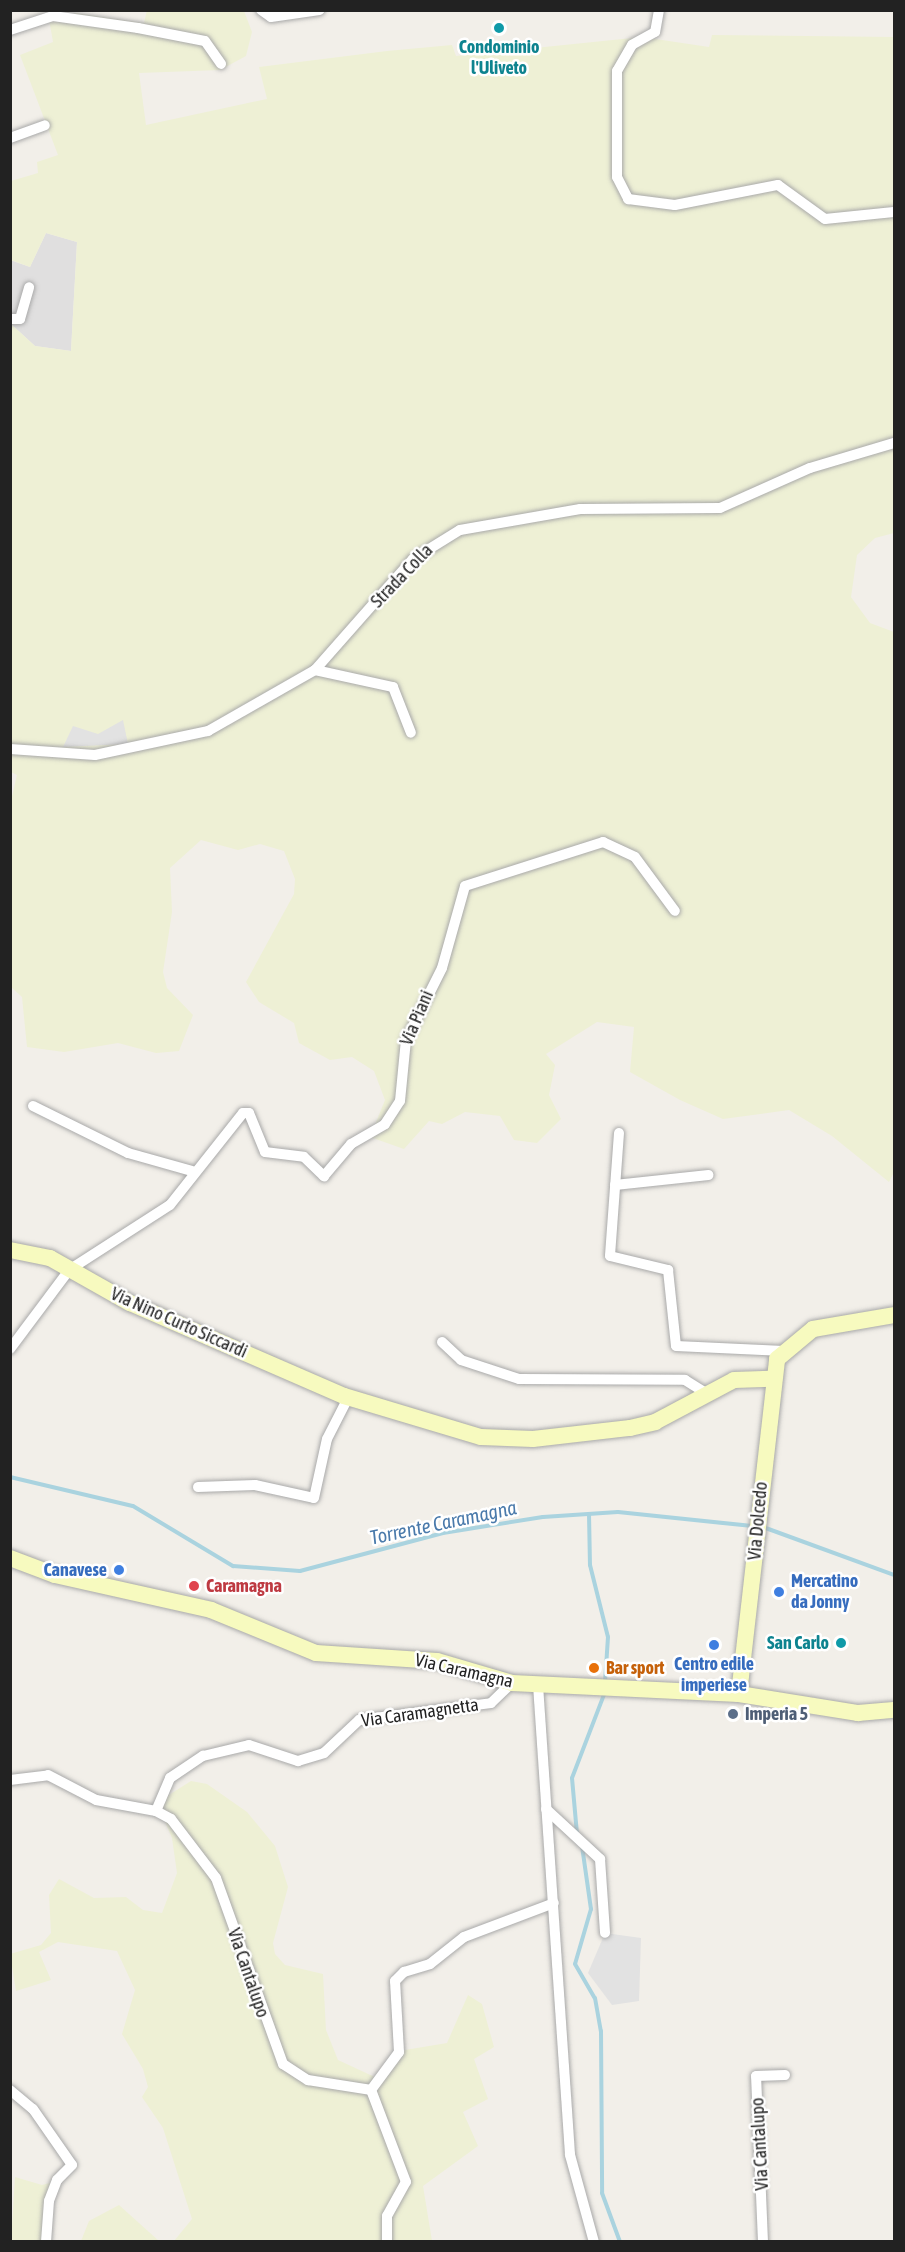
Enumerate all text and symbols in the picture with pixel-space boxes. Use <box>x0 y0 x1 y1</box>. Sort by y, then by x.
marker: Condominio l'Uliveto <box>492 21 506 35</box>
place label: Condominio l'Uliveto <box>459 37 539 80</box>
street label: Strada Colla <box>366 540 438 612</box>
street label: Via Piani <box>396 987 438 1049</box>
street label: Via Nino Curto Siccardi <box>107 1283 251 1363</box>
street label: Via Dolcedo <box>744 1481 772 1561</box>
water label: Torrente Caramagna <box>367 1495 519 1549</box>
place label: Canavese <box>43 1559 107 1581</box>
marker: Canavese <box>112 1563 126 1577</box>
place label: Mercatino da Jonny <box>791 1571 858 1614</box>
place label: Caramagna <box>206 1575 282 1597</box>
marker: Caramagna <box>187 1579 201 1593</box>
marker: Mercatino da Jonny <box>772 1585 786 1599</box>
place label: San Carlo <box>767 1632 829 1654</box>
marker: San Carlo <box>834 1636 848 1650</box>
marker: Centro edile imperiese <box>707 1638 721 1652</box>
street label: Via Caramagna <box>413 1649 515 1693</box>
place label: Centro edile imperiese <box>674 1654 754 1696</box>
place label: Bar sport <box>606 1657 664 1679</box>
marker: Bar sport <box>587 1661 601 1675</box>
street label: Via Caramagnetta <box>360 1694 480 1732</box>
place label: Imperia 5 <box>745 1703 808 1725</box>
marker: Imperia 5 <box>726 1707 740 1721</box>
street label: Via Cantalupo <box>223 1926 273 2020</box>
street label: Via Cantalupo <box>747 2097 773 2191</box>

